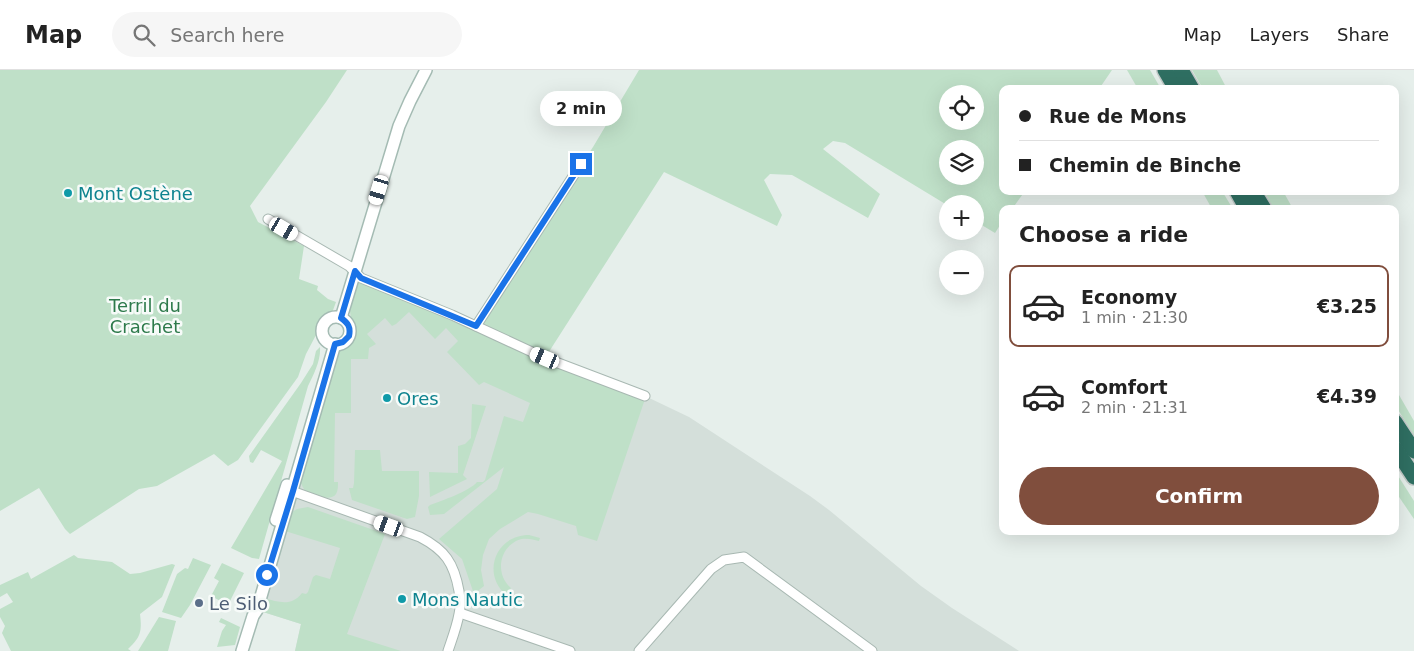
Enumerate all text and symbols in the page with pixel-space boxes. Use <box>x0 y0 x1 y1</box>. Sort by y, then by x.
search box <box>112 12 462 57</box>
text: Map <box>25 21 82 49</box>
icon: search <box>130 21 158 49</box>
text: Search here <box>170 24 284 46</box>
text: Map <box>1183 24 1221 45</box>
text: Layers <box>1249 24 1309 45</box>
text: Share <box>1337 24 1389 45</box>
map controls <box>939 85 984 295</box>
button: locate <box>939 85 984 130</box>
callout: 2 min <box>540 92 622 126</box>
text: 2 min <box>556 99 606 118</box>
text: Rue de Mons <box>1049 105 1187 127</box>
button: layers <box>939 140 984 185</box>
route end <box>570 153 592 175</box>
text: Chemin de Binche <box>1049 154 1241 176</box>
car <box>367 173 390 207</box>
place label: Mont Ostène <box>78 183 193 204</box>
marker: Mont Ostène <box>62 187 74 199</box>
button: + <box>939 195 984 240</box>
car <box>267 215 300 243</box>
text: Choose a ride <box>1019 222 1188 247</box>
button: − <box>939 250 984 295</box>
icon: car <box>1021 284 1066 329</box>
text: Economy <box>1081 286 1177 308</box>
park label: Terril du Crachet <box>108 295 181 337</box>
text: €3.25 <box>1317 295 1377 317</box>
text: 1 min · 21:30 <box>1081 308 1188 327</box>
car <box>528 345 561 371</box>
icon: car <box>1021 374 1066 419</box>
text: Comfort <box>1081 376 1168 398</box>
text: €4.39 <box>1317 385 1377 407</box>
place label: Ores <box>397 388 439 409</box>
marker: Ores <box>381 392 393 404</box>
text: 2 min · 21:31 <box>1081 398 1188 417</box>
button: Confirm <box>1019 467 1379 525</box>
car <box>372 514 405 538</box>
route start <box>256 564 278 586</box>
place label: Mons Nautic <box>412 589 523 610</box>
place label: Le Silo <box>209 593 268 614</box>
marker: Mons Nautic <box>396 593 408 605</box>
marker: Le Silo <box>193 597 205 609</box>

